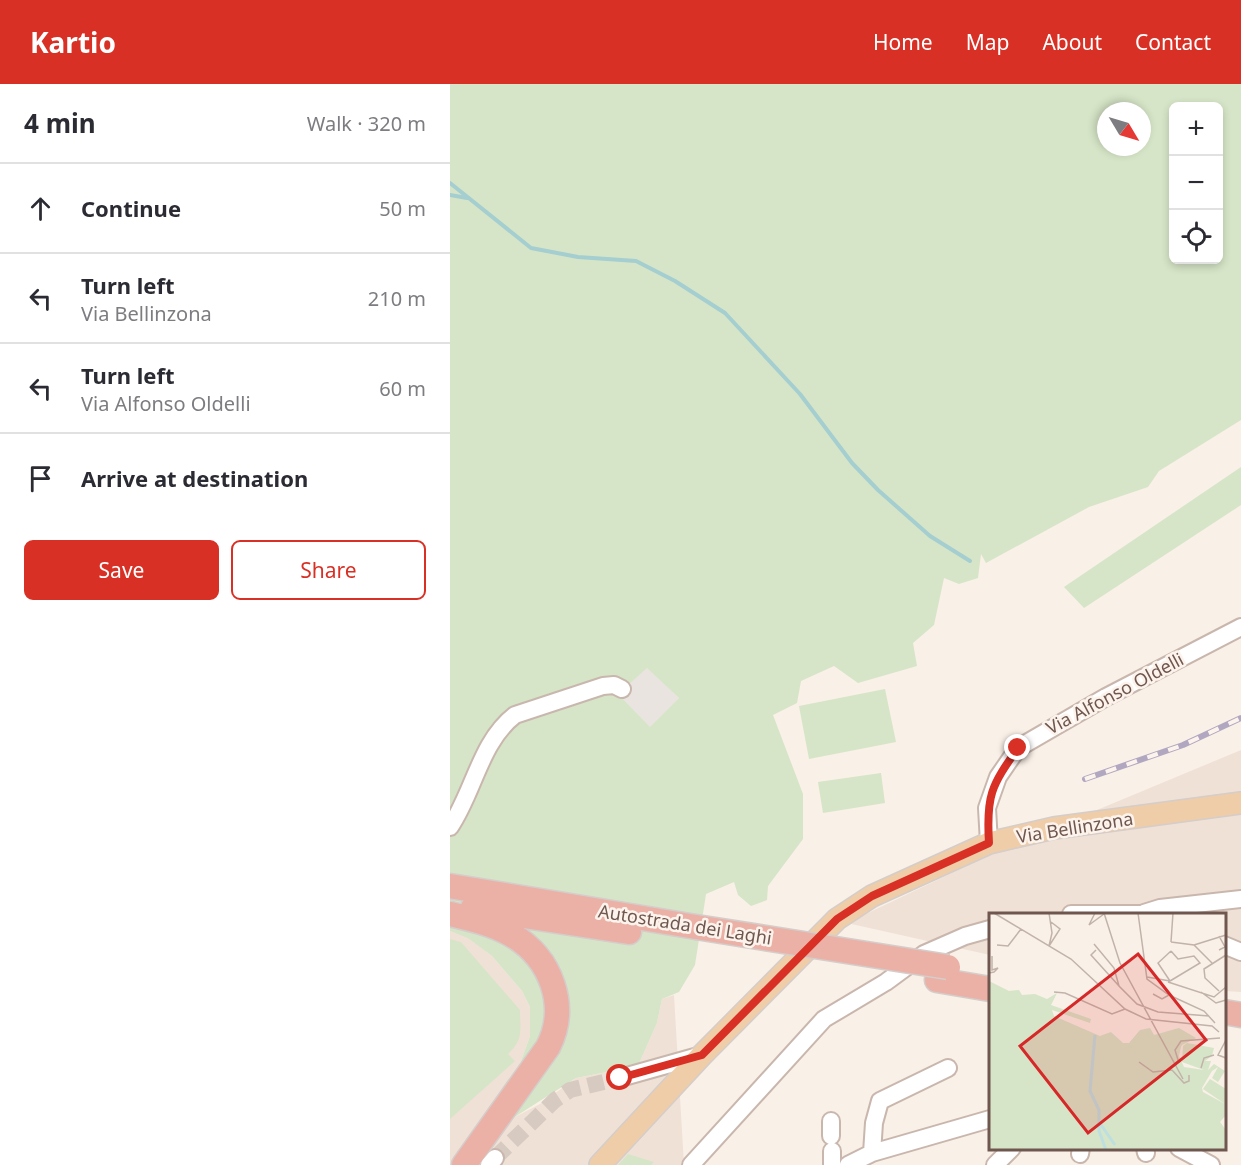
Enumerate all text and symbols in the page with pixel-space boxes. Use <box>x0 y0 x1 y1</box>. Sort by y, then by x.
text: Kartio <box>30 23 116 61</box>
text: Home <box>873 28 933 56</box>
text: Map <box>966 28 1009 56</box>
text: About <box>1042 28 1102 56</box>
text: Contact <box>1135 28 1211 56</box>
north arrow <box>1097 102 1151 156</box>
map controls <box>1169 102 1223 264</box>
button: + <box>1169 102 1223 156</box>
text: 4 min <box>24 105 96 141</box>
text: Walk · 320 m <box>307 110 426 137</box>
button: − <box>1169 156 1223 210</box>
icon: ahead <box>24 192 57 225</box>
text: Continue <box>81 193 181 223</box>
text: 50 m <box>379 195 426 222</box>
button: locate <box>1169 210 1223 264</box>
text: Turn left <box>81 270 175 300</box>
icon: left <box>24 282 57 315</box>
text: 210 m <box>368 285 426 312</box>
text: Via Bellinzona <box>81 300 212 327</box>
text: Turn left <box>81 360 175 390</box>
icon: left <box>24 372 57 405</box>
text: 60 m <box>379 375 426 402</box>
text: Via Alfonso Oldelli <box>81 390 251 417</box>
icon: arrive <box>24 462 57 495</box>
text: Arrive at destination <box>81 463 308 493</box>
button: Save <box>24 540 219 600</box>
button: Share <box>231 540 426 600</box>
street label: Via Alfonso Oldelli <box>1042 647 1188 740</box>
route end <box>1004 734 1030 760</box>
street label: Via Bellinzona <box>1015 806 1135 848</box>
street label: Autostrada dei Laghi <box>597 898 773 950</box>
inset map <box>989 913 1226 1150</box>
route start <box>606 1064 632 1090</box>

